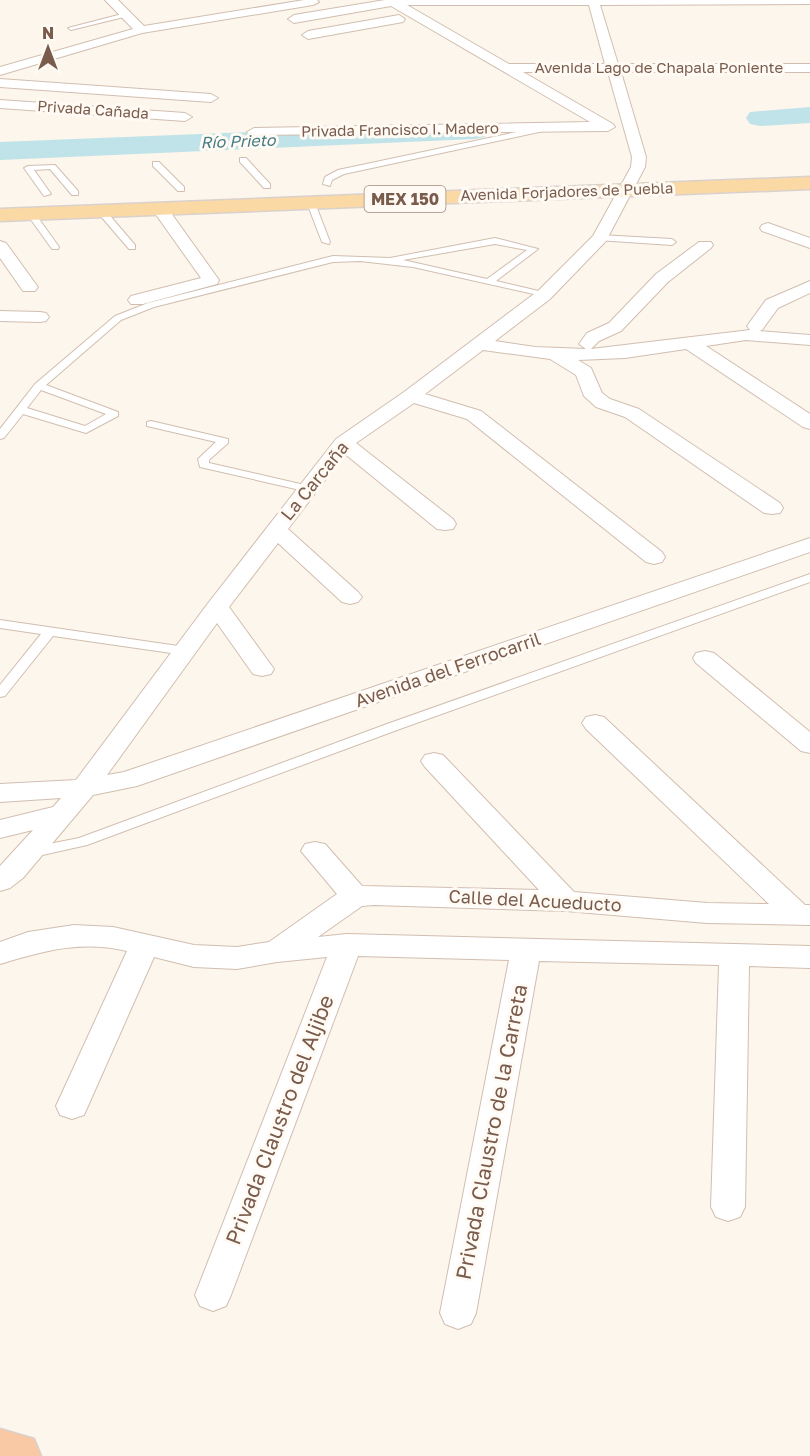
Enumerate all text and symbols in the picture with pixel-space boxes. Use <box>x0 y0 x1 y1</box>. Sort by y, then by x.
north arrow <box>18 18 78 78</box>
text: N <box>42 23 54 43</box>
street label: Avenida Lago de Chapala Poniente <box>535 58 784 76</box>
street label: Privada Cañada <box>37 96 149 122</box>
street label: Privada Francisco I. Madero <box>301 118 499 140</box>
water label: Río Prieto <box>200 130 277 152</box>
street label: Avenida Forjadores de Puebla <box>460 178 674 204</box>
road number: MEX 150 <box>364 186 446 212</box>
street label: La Carcaña <box>276 436 353 524</box>
street label: Avenida del Ferrocarril <box>352 627 544 711</box>
street label: Calle del Acueducto <box>448 884 622 916</box>
street label: Privada Claustro de la Carreta <box>450 982 532 1282</box>
street label: Privada Claustro del Aljibe <box>219 991 339 1248</box>

